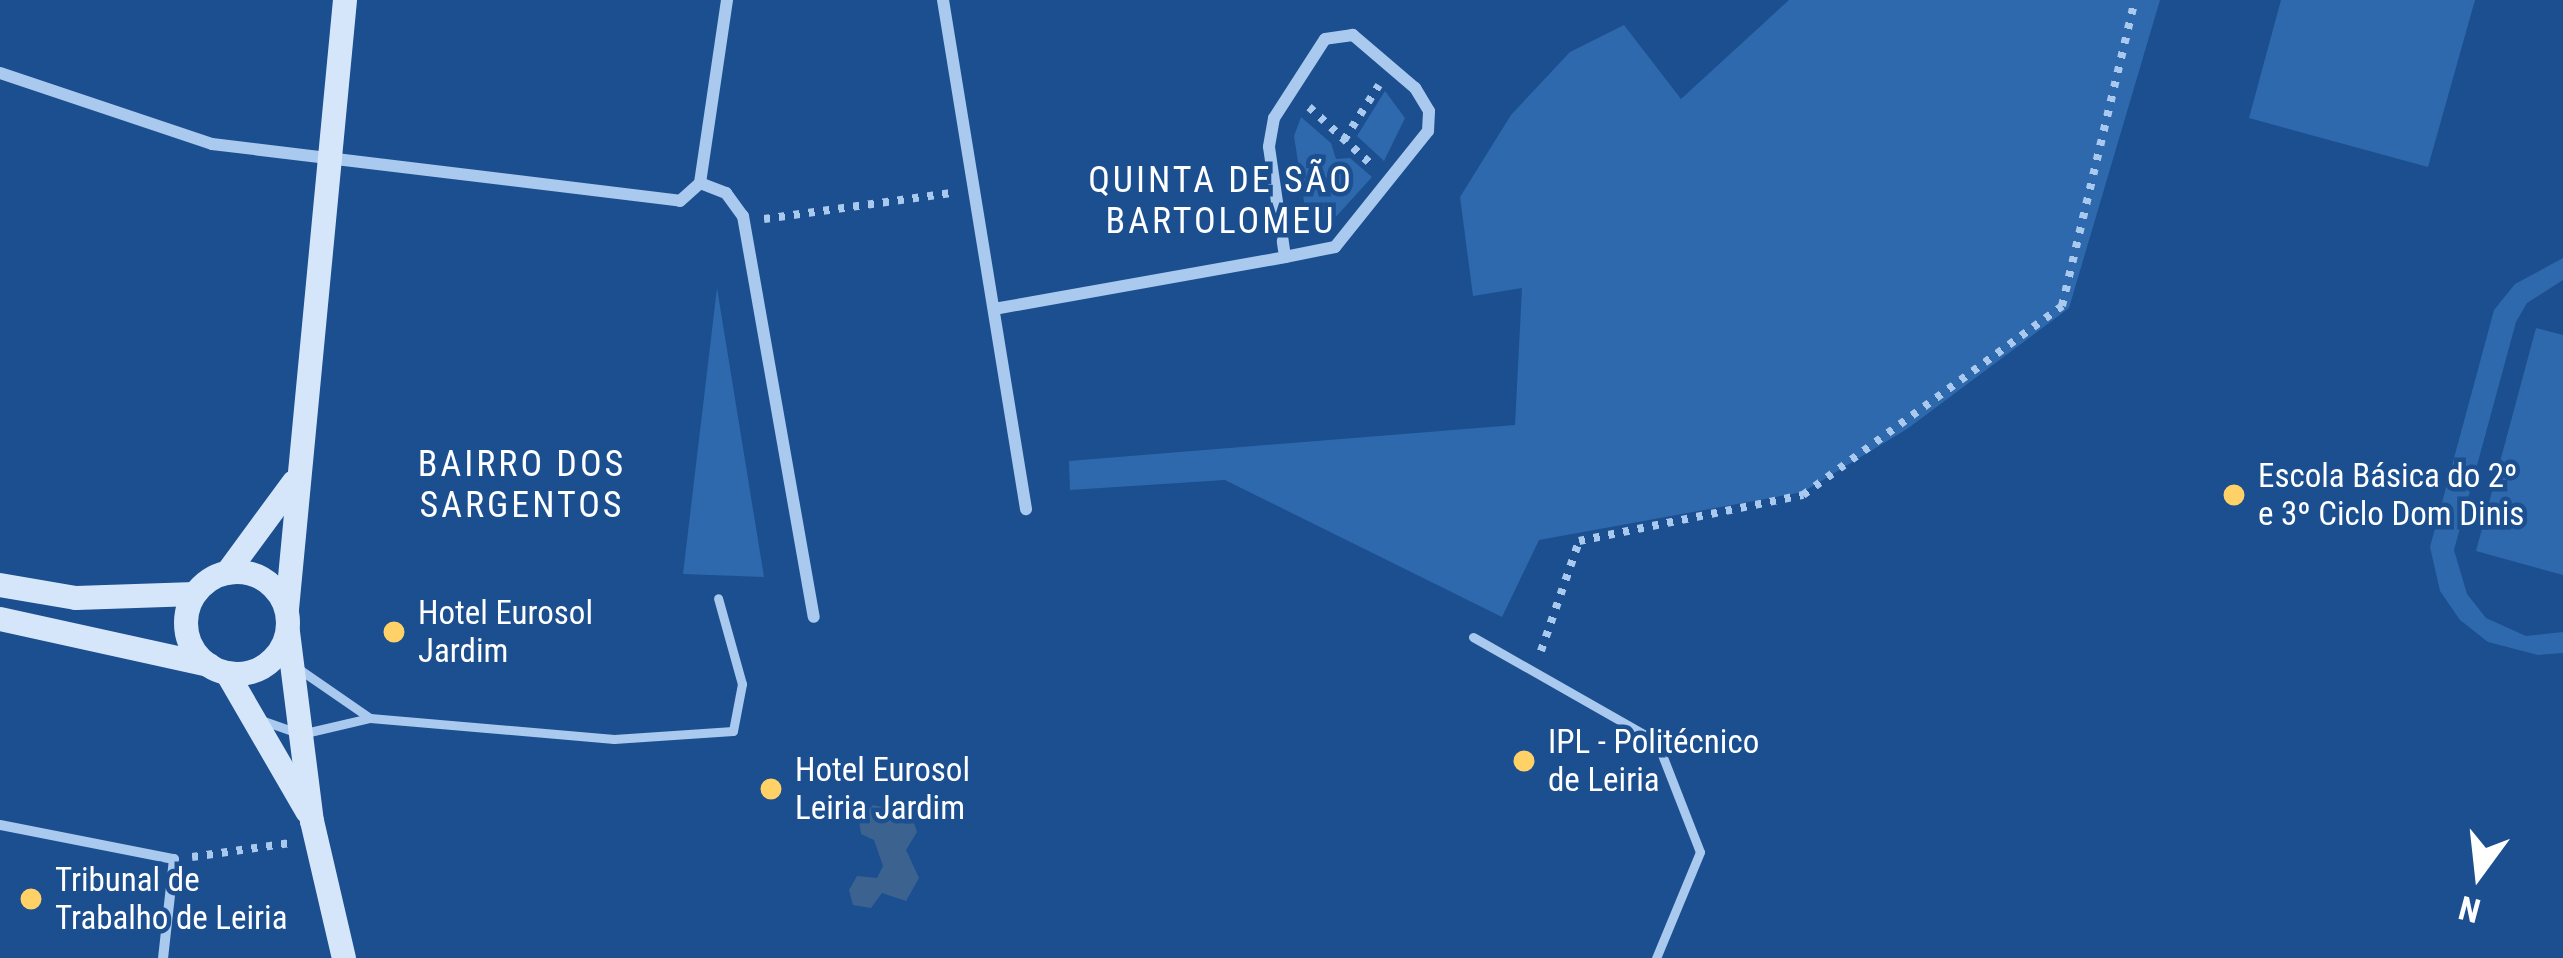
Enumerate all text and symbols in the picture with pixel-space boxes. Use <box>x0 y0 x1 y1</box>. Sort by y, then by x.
district label: QUINTA DE SÃO BARTOLOMEU <box>1088 158 1354 243</box>
district label: BAIRRO DOS SARGENTOS <box>418 442 626 527</box>
place label: Escola Básica do 2º e 3º Ciclo Dom Dinis <box>2258 456 2524 534</box>
marker: Escola Básica do 2º e 3º Ciclo Dom Dinis <box>2221 482 2247 508</box>
place label: Hotel Eurosol Jardim <box>418 593 593 671</box>
marker: Hotel Eurosol Jardim <box>381 619 407 645</box>
place label: IPL - Politécnico de Leiria <box>1548 722 1759 800</box>
marker: IPL - Politécnico de Leiria <box>1511 748 1537 774</box>
place label: Hotel Eurosol Leiria Jardim <box>795 750 970 828</box>
marker: Hotel Eurosol Leiria Jardim <box>758 776 784 802</box>
north arrow <box>2419 814 2539 934</box>
place label: Tribunal de Trabalho de Leiria <box>55 860 287 938</box>
marker: Tribunal de Trabalho de Leiria <box>18 886 44 912</box>
text: N <box>2455 888 2484 931</box>

